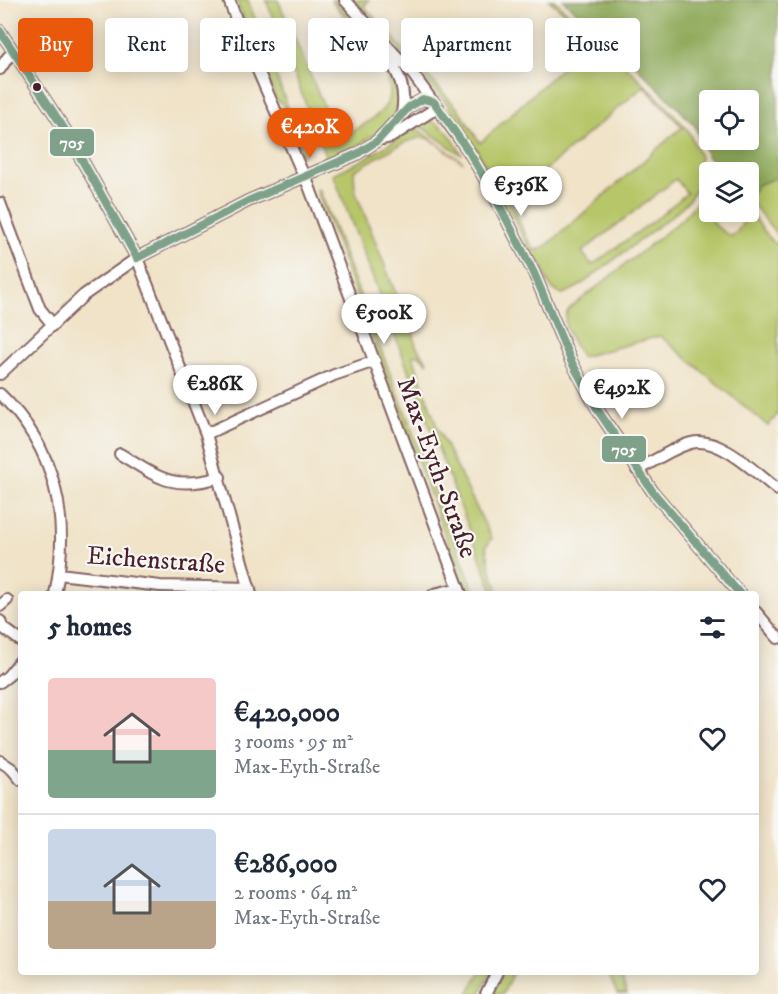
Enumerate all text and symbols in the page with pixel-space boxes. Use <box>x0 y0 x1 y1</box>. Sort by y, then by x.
chip: Buy <box>18 18 93 72</box>
chip: Rent <box>105 18 188 72</box>
chip: Filters <box>200 18 296 72</box>
chip: New <box>308 18 389 72</box>
chip: Apartment <box>401 18 533 72</box>
chip: House <box>545 18 640 72</box>
unlabelled marker <box>31 81 43 93</box>
map controls <box>699 90 759 222</box>
button: locate <box>699 90 759 150</box>
pin: €420K <box>268 108 352 159</box>
text: €420K <box>281 115 339 140</box>
line badge: 705 <box>49 128 95 157</box>
text: 705 <box>60 133 85 153</box>
button: layers <box>699 162 759 222</box>
pin: €536K <box>479 166 563 217</box>
text: €536K <box>494 173 548 198</box>
pin: €500K <box>342 294 426 345</box>
text: €500K <box>355 301 413 326</box>
pin: €286K <box>173 365 257 416</box>
pin: €492K <box>580 369 664 420</box>
text: €286K <box>187 372 243 397</box>
street label: Max-Eyth-Straße <box>389 373 485 562</box>
text: €492K <box>593 376 651 401</box>
line badge: 705 <box>601 435 647 463</box>
text: 705 <box>612 440 637 460</box>
street label: Eichenstraße <box>86 539 226 582</box>
text: 5 homes <box>48 611 132 644</box>
icon: filters <box>696 611 729 644</box>
text: €420,000 <box>234 697 340 730</box>
icon: home <box>96 702 168 774</box>
icon: heart <box>696 722 729 755</box>
text: 3 rooms · 95 m² <box>234 730 353 755</box>
text: Max-Eyth-Straße <box>234 755 380 780</box>
text: €286,000 <box>234 848 338 881</box>
icon: home <box>96 853 168 925</box>
icon: heart <box>696 873 729 906</box>
text: 2 rooms · 64 m² <box>234 881 357 906</box>
text: Max-Eyth-Straße <box>234 906 380 931</box>

